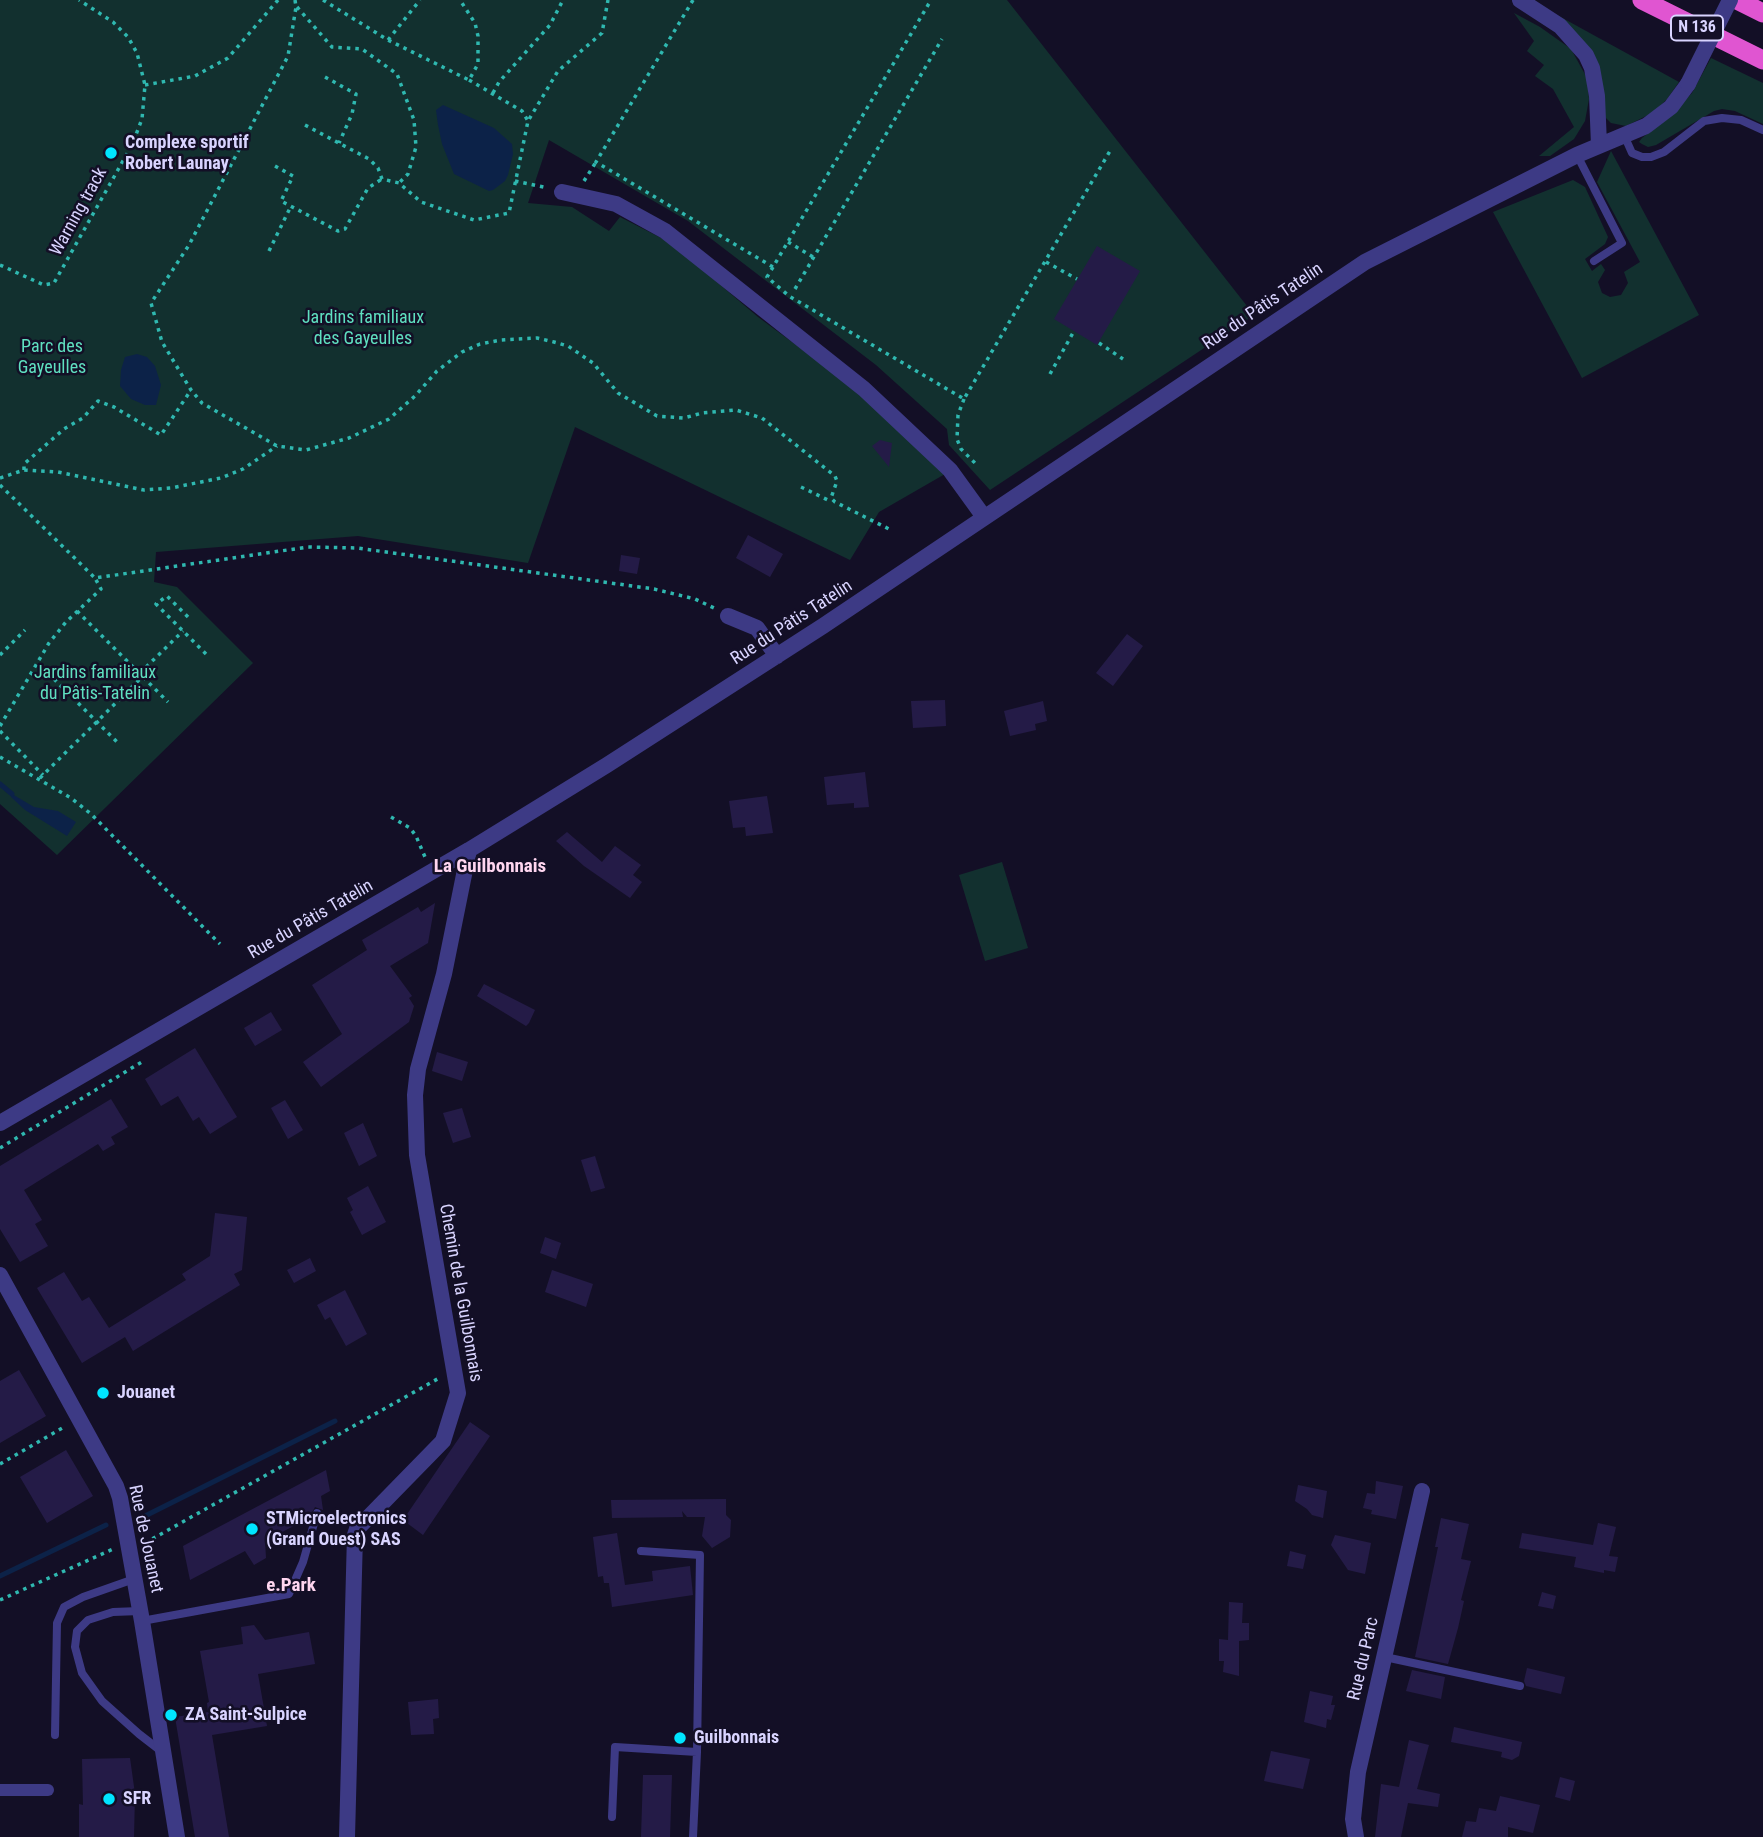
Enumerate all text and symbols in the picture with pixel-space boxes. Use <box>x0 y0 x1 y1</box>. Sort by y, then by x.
road number: N 136 <box>1671 16 1723 40</box>
place label: Complexe sportif Robert Launay <box>125 132 249 174</box>
marker: Complexe sportif Robert Launay <box>103 145 119 161</box>
street label: Warning track <box>46 164 112 260</box>
street label: Rue du Pâtis Tatelin <box>1199 259 1327 355</box>
park label: Jardins familiaux des Gayeulles <box>302 307 424 350</box>
park label: Parc des Gayeulles <box>18 336 86 378</box>
street label: Rue du Pâtis Tatelin <box>727 576 857 670</box>
park label: Jardins familiaux du Pâtis-Tatelin <box>34 662 156 704</box>
district label: La Guilbonnais <box>434 856 546 878</box>
street label: Rue du Pâtis Tatelin <box>245 875 377 965</box>
street label: Chemin de la Guilbonnais <box>434 1202 486 1384</box>
place label: Jouanet <box>117 1382 175 1404</box>
marker: Jouanet <box>95 1385 111 1401</box>
street label: Rue de Jouanet <box>123 1483 167 1595</box>
place label: STMicroelectronics (Grand Ouest) SAS <box>266 1508 407 1550</box>
marker: STMicroelectronics (Grand Ouest) SAS <box>244 1521 260 1537</box>
district label: e.Park <box>266 1575 316 1597</box>
street label: Rue du Parc <box>1344 1615 1384 1703</box>
place label: ZA Saint-Sulpice <box>185 1704 307 1726</box>
marker: ZA Saint-Sulpice <box>163 1707 179 1723</box>
place label: Guilbonnais <box>694 1727 779 1749</box>
marker: Guilbonnais <box>672 1730 688 1746</box>
place label: SFR <box>123 1788 151 1810</box>
marker: SFR <box>101 1791 117 1807</box>

